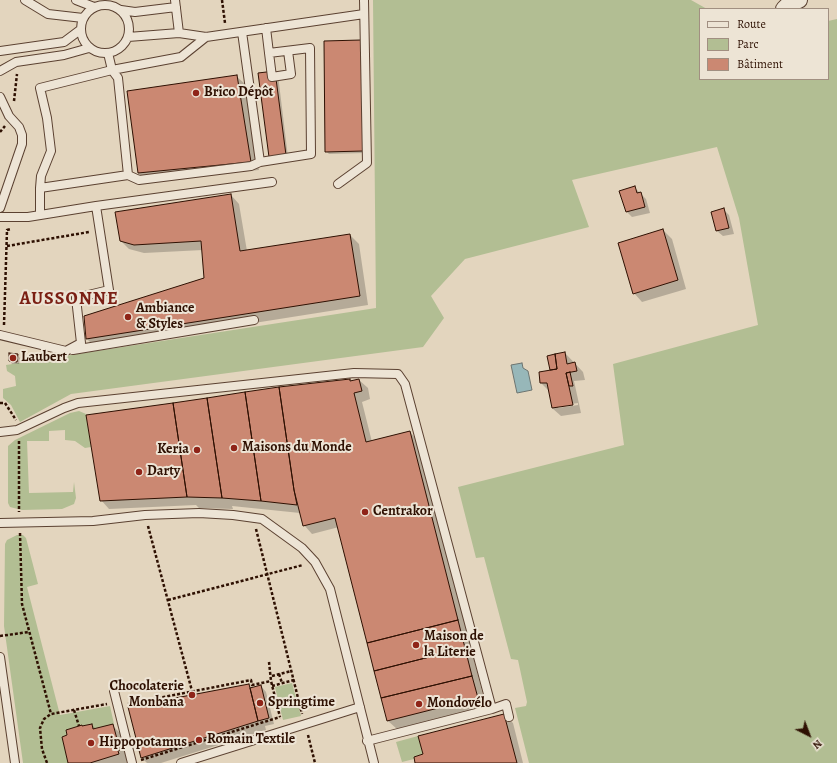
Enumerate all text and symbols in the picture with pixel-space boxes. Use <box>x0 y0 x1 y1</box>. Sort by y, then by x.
legend <box>699 8 829 80</box>
text: Route <box>737 16 766 32</box>
text: Parc <box>737 36 759 52</box>
text: Bâtiment <box>737 56 783 72</box>
place label: Brico Dépôt <box>204 85 273 101</box>
marker: Brico Dépôt <box>191 88 201 98</box>
district label: AUSSONNE <box>19 289 119 311</box>
place label: Ambiance & Styles <box>136 301 194 334</box>
marker: Ambiance & Styles <box>123 312 133 322</box>
place label: Laubert <box>21 350 67 366</box>
marker: Laubert <box>8 353 18 363</box>
place label: Maisons du Monde <box>242 440 352 456</box>
place label: Keria <box>157 442 189 458</box>
marker: Maisons du Monde <box>229 443 239 453</box>
marker: Keria <box>192 445 202 455</box>
place label: Darty <box>147 464 180 480</box>
marker: Darty <box>134 467 144 477</box>
place label: Centrakor <box>373 504 433 520</box>
marker: Centrakor <box>360 507 370 517</box>
place label: Maison de la Literie <box>424 629 484 662</box>
marker: Maison de la Literie <box>411 640 421 650</box>
place label: Chocolaterie Monbana <box>110 679 184 712</box>
marker: Chocolaterie Monbana <box>187 690 197 700</box>
place label: Springtime <box>268 695 335 711</box>
place label: Mondovélo <box>427 696 492 712</box>
marker: Springtime <box>255 698 265 708</box>
marker: Mondovélo <box>414 699 424 709</box>
north arrow <box>789 715 829 755</box>
place label: Romain Textile <box>207 732 295 748</box>
place label: Hippopotamus <box>99 735 187 751</box>
marker: Romain Textile <box>194 735 204 745</box>
text: N <box>809 736 825 753</box>
marker: Hippopotamus <box>86 738 96 748</box>

